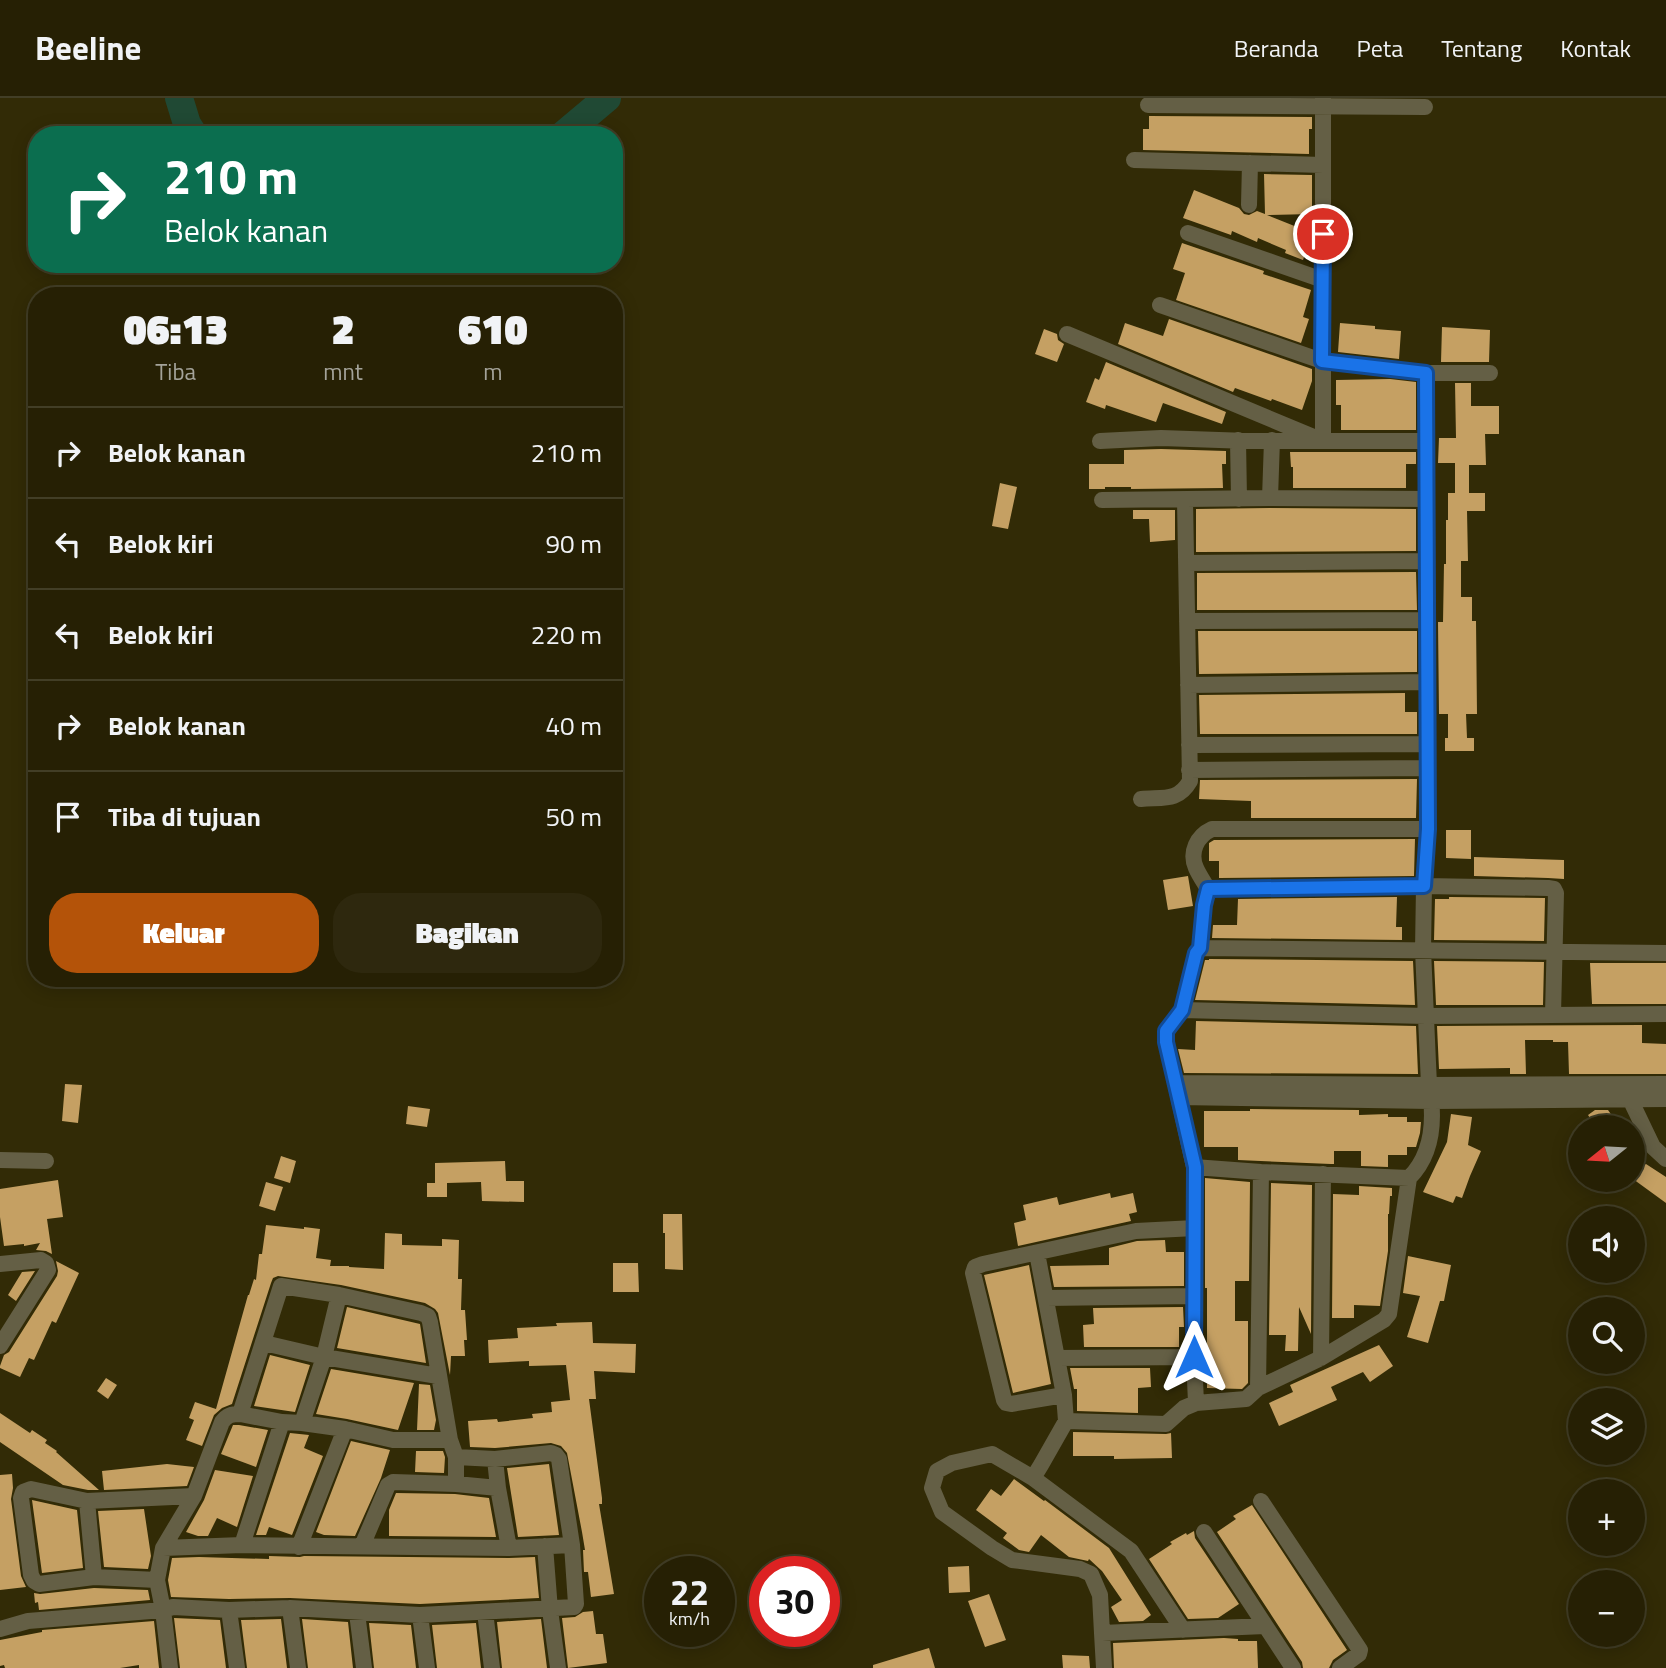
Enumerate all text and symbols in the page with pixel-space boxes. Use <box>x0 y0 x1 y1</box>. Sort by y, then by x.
text: Beeline <box>35 23 141 73</box>
text: Beranda <box>1234 30 1319 66</box>
text: Peta <box>1357 30 1403 66</box>
text: Tentang <box>1441 30 1522 66</box>
text: Kontak <box>1560 30 1631 66</box>
text: 210 m <box>164 138 298 213</box>
icon: right <box>49 154 140 245</box>
pin <box>1293 204 1353 264</box>
text: Belok kanan <box>164 206 328 254</box>
icon: arrive <box>1304 215 1342 253</box>
text: 06:13 <box>123 296 228 360</box>
text: 2 <box>332 296 355 360</box>
text: 610 <box>458 296 528 360</box>
text: Tiba <box>155 354 196 389</box>
text: mnt <box>323 354 363 389</box>
text: m <box>483 354 503 389</box>
text: Belok kanan <box>108 433 246 472</box>
text: 210 m <box>531 433 602 472</box>
icon: right <box>49 434 87 472</box>
text: Belok kiri <box>108 524 214 563</box>
text: 90 m <box>545 524 602 563</box>
icon: left <box>49 525 87 563</box>
text: Belok kiri <box>108 615 214 654</box>
text: 220 m <box>531 615 602 654</box>
icon: left <box>49 616 87 654</box>
text: Belok kanan <box>108 706 246 745</box>
text: 40 m <box>545 706 602 745</box>
icon: right <box>49 707 87 745</box>
text: Tiba di tujuan <box>108 797 261 836</box>
text: 50 m <box>545 797 602 836</box>
icon: arrive <box>49 798 87 836</box>
button: Keluar <box>49 893 319 973</box>
button: Bagikan <box>333 893 602 973</box>
north arrow <box>1568 1115 1645 1192</box>
map controls <box>1568 1115 1645 1647</box>
button: sound <box>1568 1206 1645 1283</box>
button: search <box>1568 1297 1645 1374</box>
position arrow <box>1157 1320 1231 1394</box>
button: layers <box>1568 1388 1645 1465</box>
button: + <box>1568 1479 1645 1556</box>
speed limit sign: 30 <box>749 1556 840 1647</box>
text: 22 <box>670 1565 709 1619</box>
button: − <box>1568 1570 1645 1647</box>
text: km/h <box>669 1605 710 1632</box>

